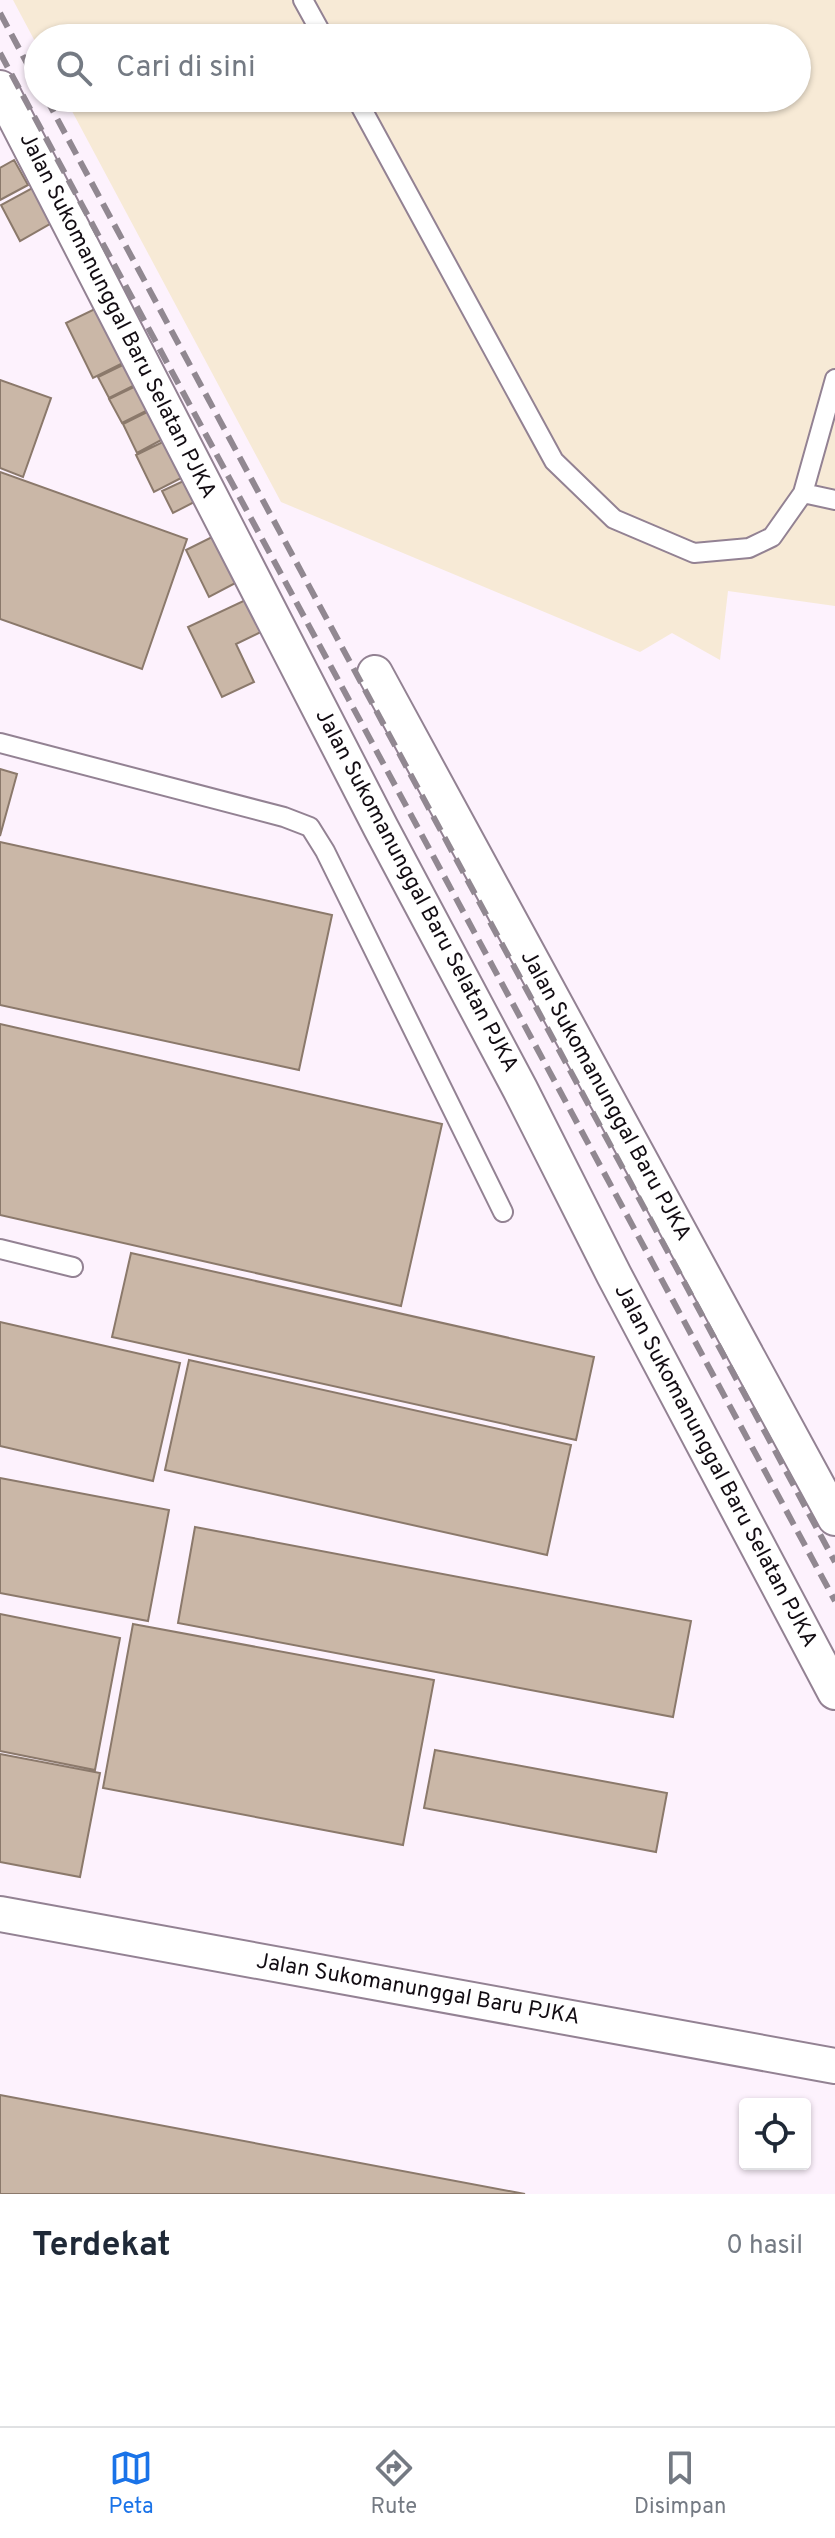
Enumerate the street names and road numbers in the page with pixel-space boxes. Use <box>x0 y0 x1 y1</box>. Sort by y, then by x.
street label: Jalan Sukomanunggal Baru Selatan PJKA <box>13 129 221 503</box>
street label: Jalan Sukomanunggal Baru Selatan PJKA <box>309 705 523 1077</box>
street label: Jalan Sukomanunggal Baru PJKA <box>514 946 696 1246</box>
street label: Jalan Sukomanunggal Baru Selatan PJKA <box>608 1280 822 1652</box>
street label: Jalan Sukomanunggal Baru PJKA <box>254 1948 582 2032</box>

